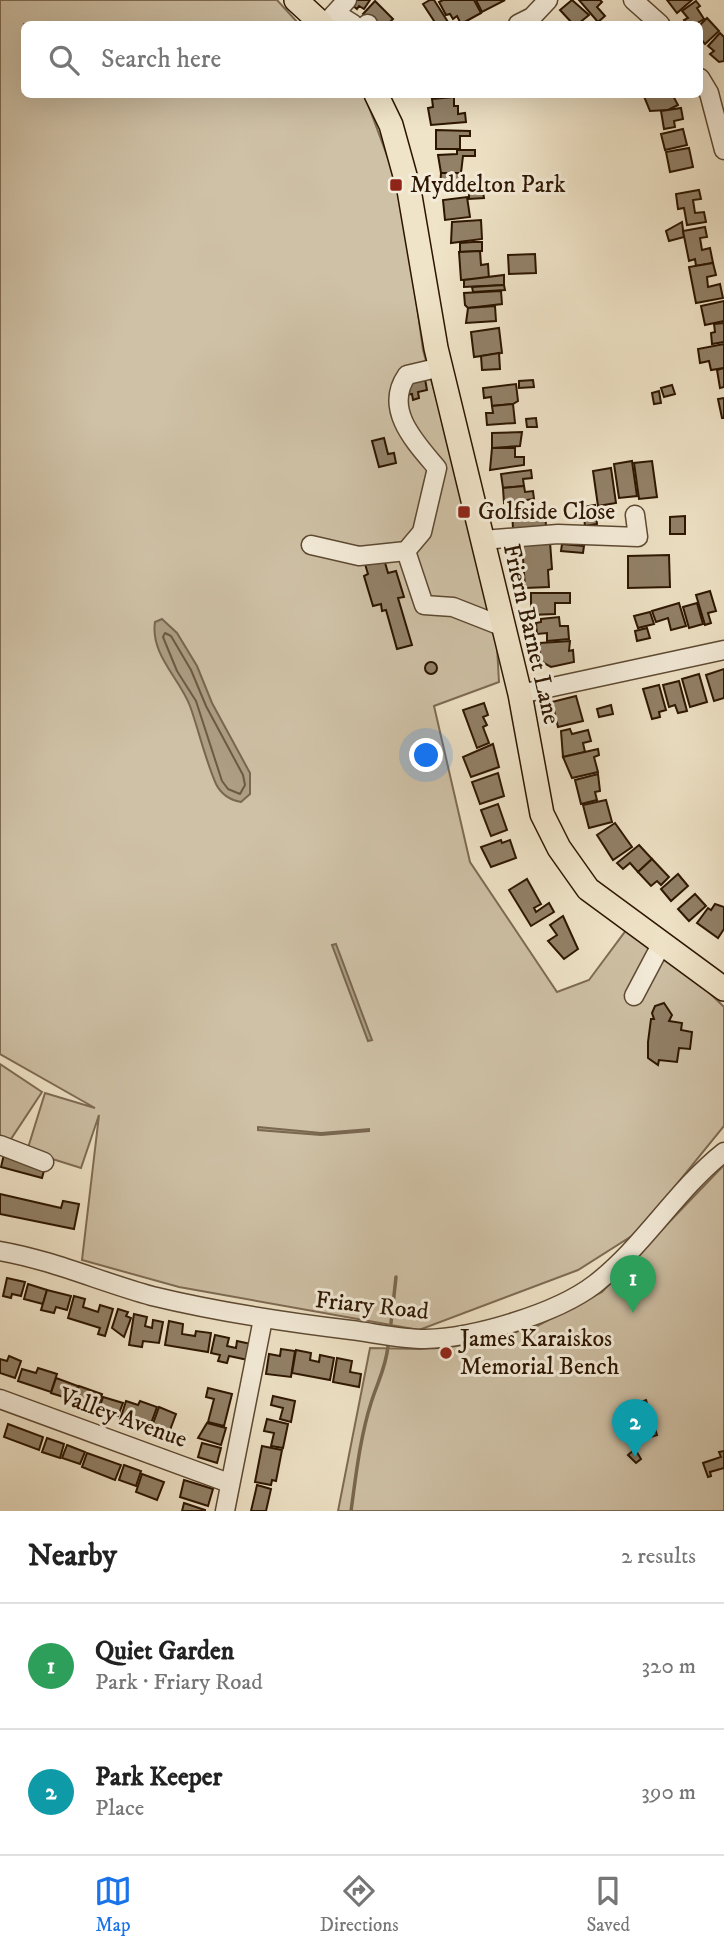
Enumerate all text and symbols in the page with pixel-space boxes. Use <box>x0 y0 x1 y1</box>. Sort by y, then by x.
search box <box>21 21 703 98</box>
icon: search <box>45 41 83 79</box>
text: Search here <box>101 43 221 76</box>
place label: Myddelton Park <box>410 170 566 200</box>
marker: Myddelton Park <box>388 177 404 193</box>
place label: Golfside Close <box>478 497 615 527</box>
marker: Golfside Close <box>456 504 472 520</box>
street label: Friern Barnet Lane <box>496 541 566 727</box>
your location <box>409 738 443 772</box>
pin: 1 <box>610 1255 656 1313</box>
street label: Friary Road <box>314 1285 430 1327</box>
place label: James Karaiskos Memorial Bench <box>458 1324 620 1382</box>
marker: James Karaiskos Memorial Bench <box>438 1345 454 1361</box>
street label: Valley Avenue <box>54 1381 191 1455</box>
pin: 2 <box>612 1399 658 1457</box>
text: Nearby <box>28 1538 117 1575</box>
text: 2 results <box>621 1542 696 1571</box>
text: Quiet Garden <box>95 1635 234 1668</box>
text: 1 <box>47 1652 55 1681</box>
text: 320 m <box>642 1652 696 1681</box>
text: Park · Friary Road <box>95 1668 263 1697</box>
text: Park Keeper <box>95 1761 222 1794</box>
text: 2 <box>45 1778 57 1807</box>
text: 390 m <box>641 1778 696 1807</box>
text: Place <box>95 1794 144 1823</box>
tab: Map <box>94 1872 132 1937</box>
tab: Directions <box>320 1872 399 1937</box>
tab: Saved <box>586 1872 630 1937</box>

